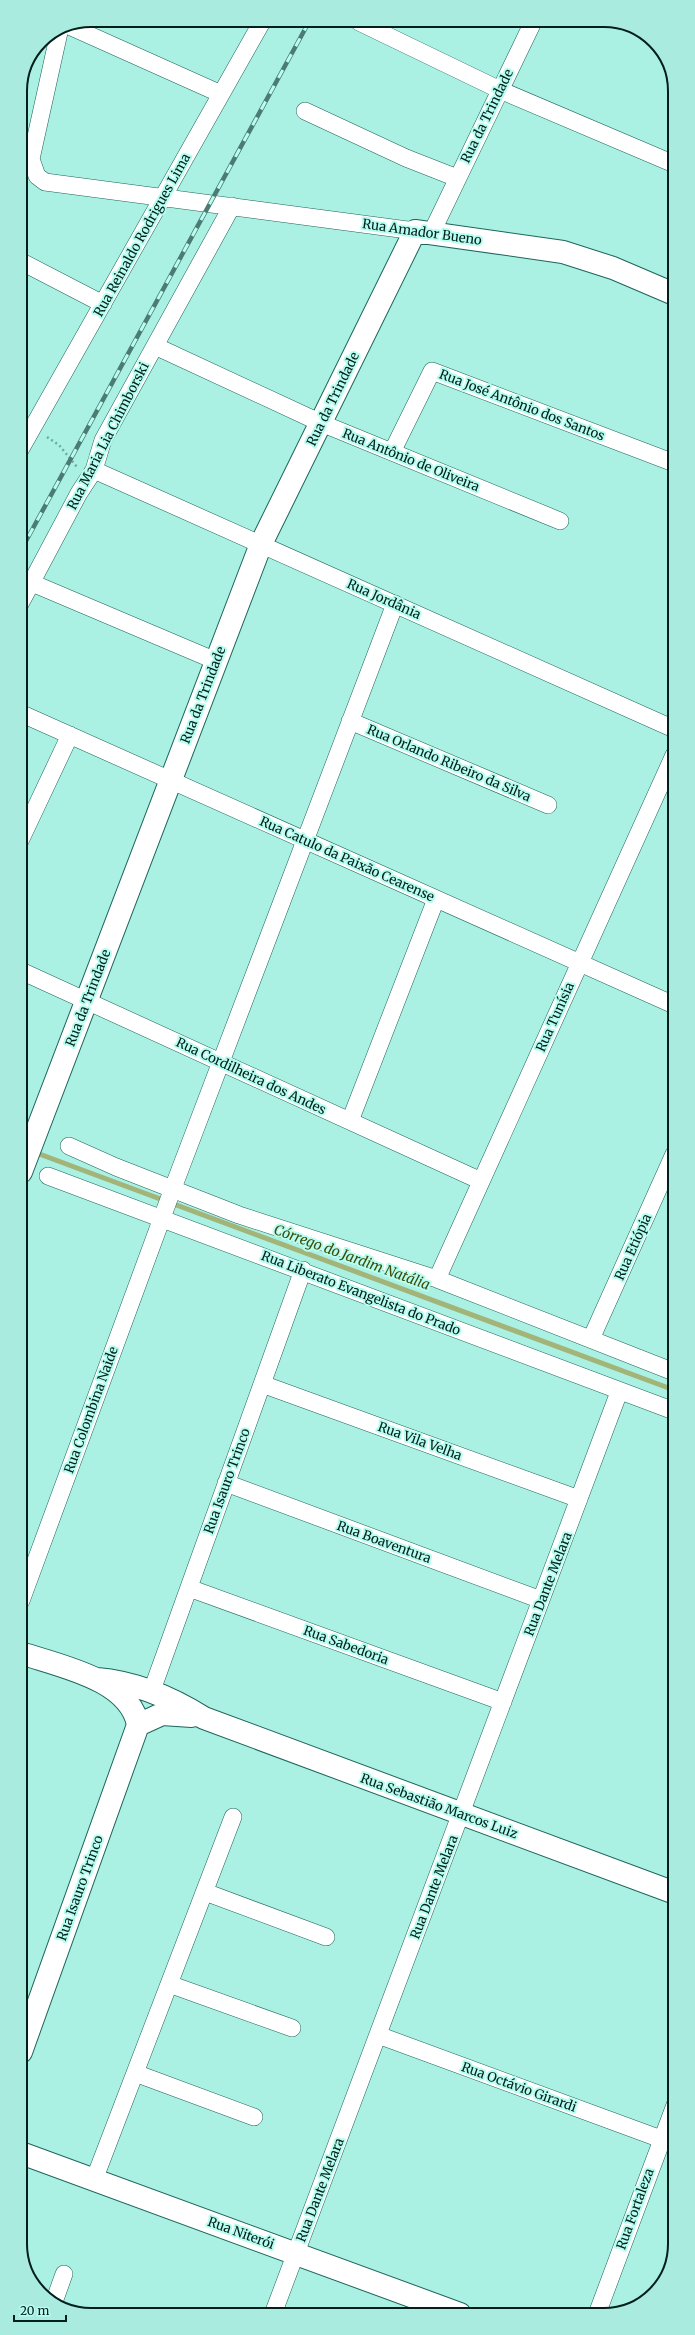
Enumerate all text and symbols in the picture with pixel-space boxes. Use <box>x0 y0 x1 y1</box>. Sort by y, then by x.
street label: Rua da Trindade <box>457 66 517 166</box>
street label: Rua Reinaldo Rodrigues Lima <box>90 150 194 320</box>
street label: Rua Amador Bueno <box>361 215 483 249</box>
street label: Rua da Trindade <box>303 349 363 449</box>
street label: Rua Maria Lia Chimborski <box>63 359 153 513</box>
street label: Rua José Antônio dos Santos <box>437 366 607 444</box>
street label: Rua Antônio de Oliveira <box>340 425 482 495</box>
street label: Rua Jordânia <box>344 575 424 623</box>
street label: Rua da Trindade <box>177 644 229 746</box>
street label: Rua Orlando Ribeiro da Silva <box>364 721 534 805</box>
street label: Rua Catulo da Paixão Cearense <box>257 813 437 905</box>
street label: Rua da Trindade <box>62 947 114 1049</box>
street label: Rua Tunísia <box>532 980 578 1054</box>
street label: Rua Cordilheira dos Andes <box>173 1034 329 1118</box>
street label: Rua Etiópia <box>611 1211 655 1283</box>
water label: Córrego do Jardim Natália <box>271 1220 433 1294</box>
street label: Rua Liberato Evangelista do Prado <box>259 1247 463 1339</box>
street label: Rua Colombina Naide <box>60 1344 122 1476</box>
street label: Rua Vila Velha <box>376 1418 464 1464</box>
street label: Rua Isauro Trinco <box>200 1426 254 1536</box>
street label: Rua Boaventura <box>335 1517 433 1567</box>
street label: Rua Dante Melara <box>520 1530 576 1638</box>
street label: Rua Sabedoria <box>301 1622 391 1668</box>
street label: Rua Sebastião Marcos Luiz <box>358 1770 520 1842</box>
street label: Rua Isauro Trinco <box>53 1833 107 1943</box>
street label: Rua Dante Melara <box>406 1833 462 1941</box>
street label: Rua Octávio Girardi <box>459 2058 579 2116</box>
street label: Rua Dante Melara <box>292 2136 348 2244</box>
street label: Rua Fortaleza <box>612 2166 658 2252</box>
street label: Rua Niterói <box>205 2213 277 2253</box>
scale bar <box>14 2297 66 2323</box>
text: 20 m <box>20 2303 49 2318</box>

